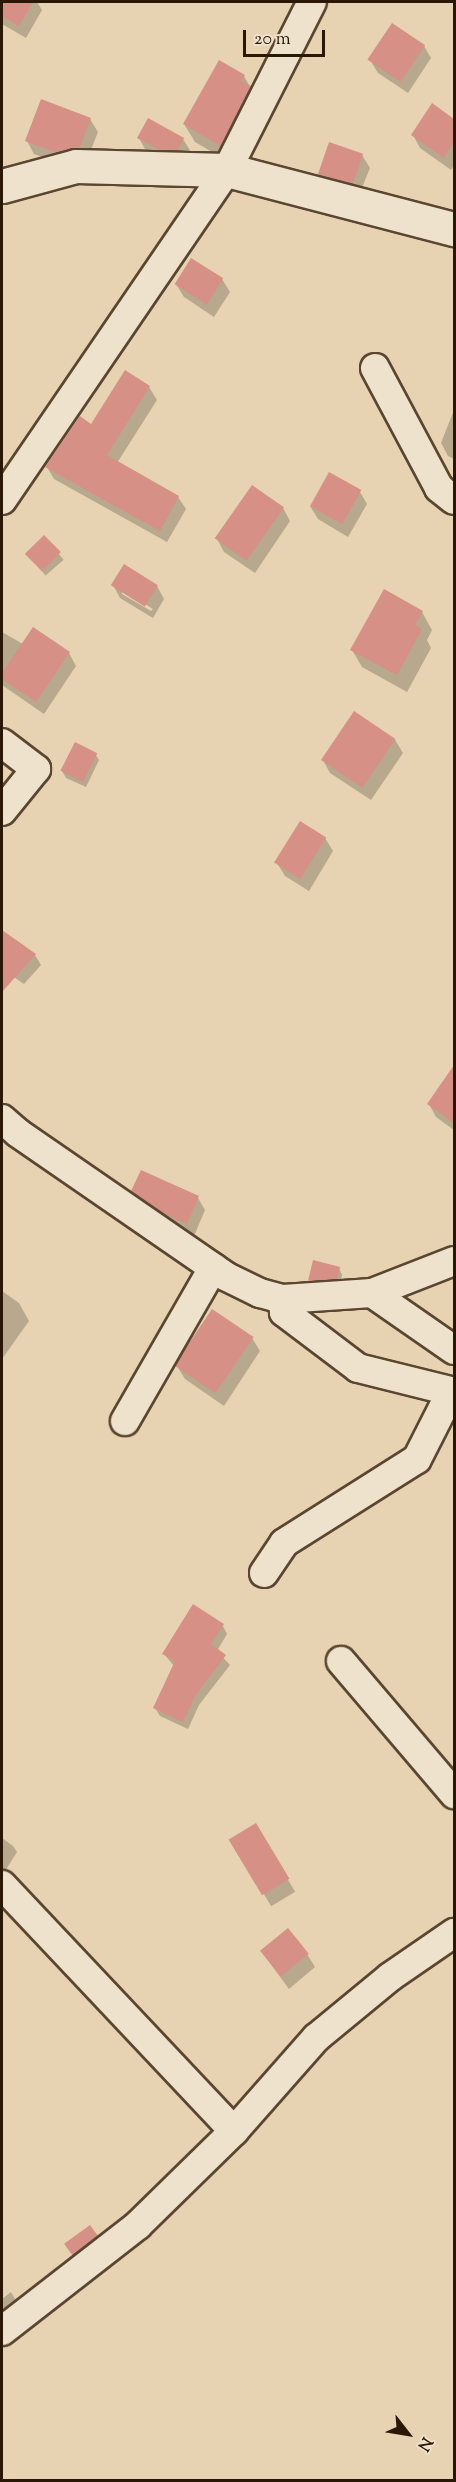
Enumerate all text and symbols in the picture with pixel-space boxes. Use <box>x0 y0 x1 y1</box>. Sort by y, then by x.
scale bar <box>246 18 328 56</box>
text: 20 m <box>254 27 291 53</box>
north arrow <box>378 2404 438 2464</box>
text: N <box>411 2432 437 2455</box>

